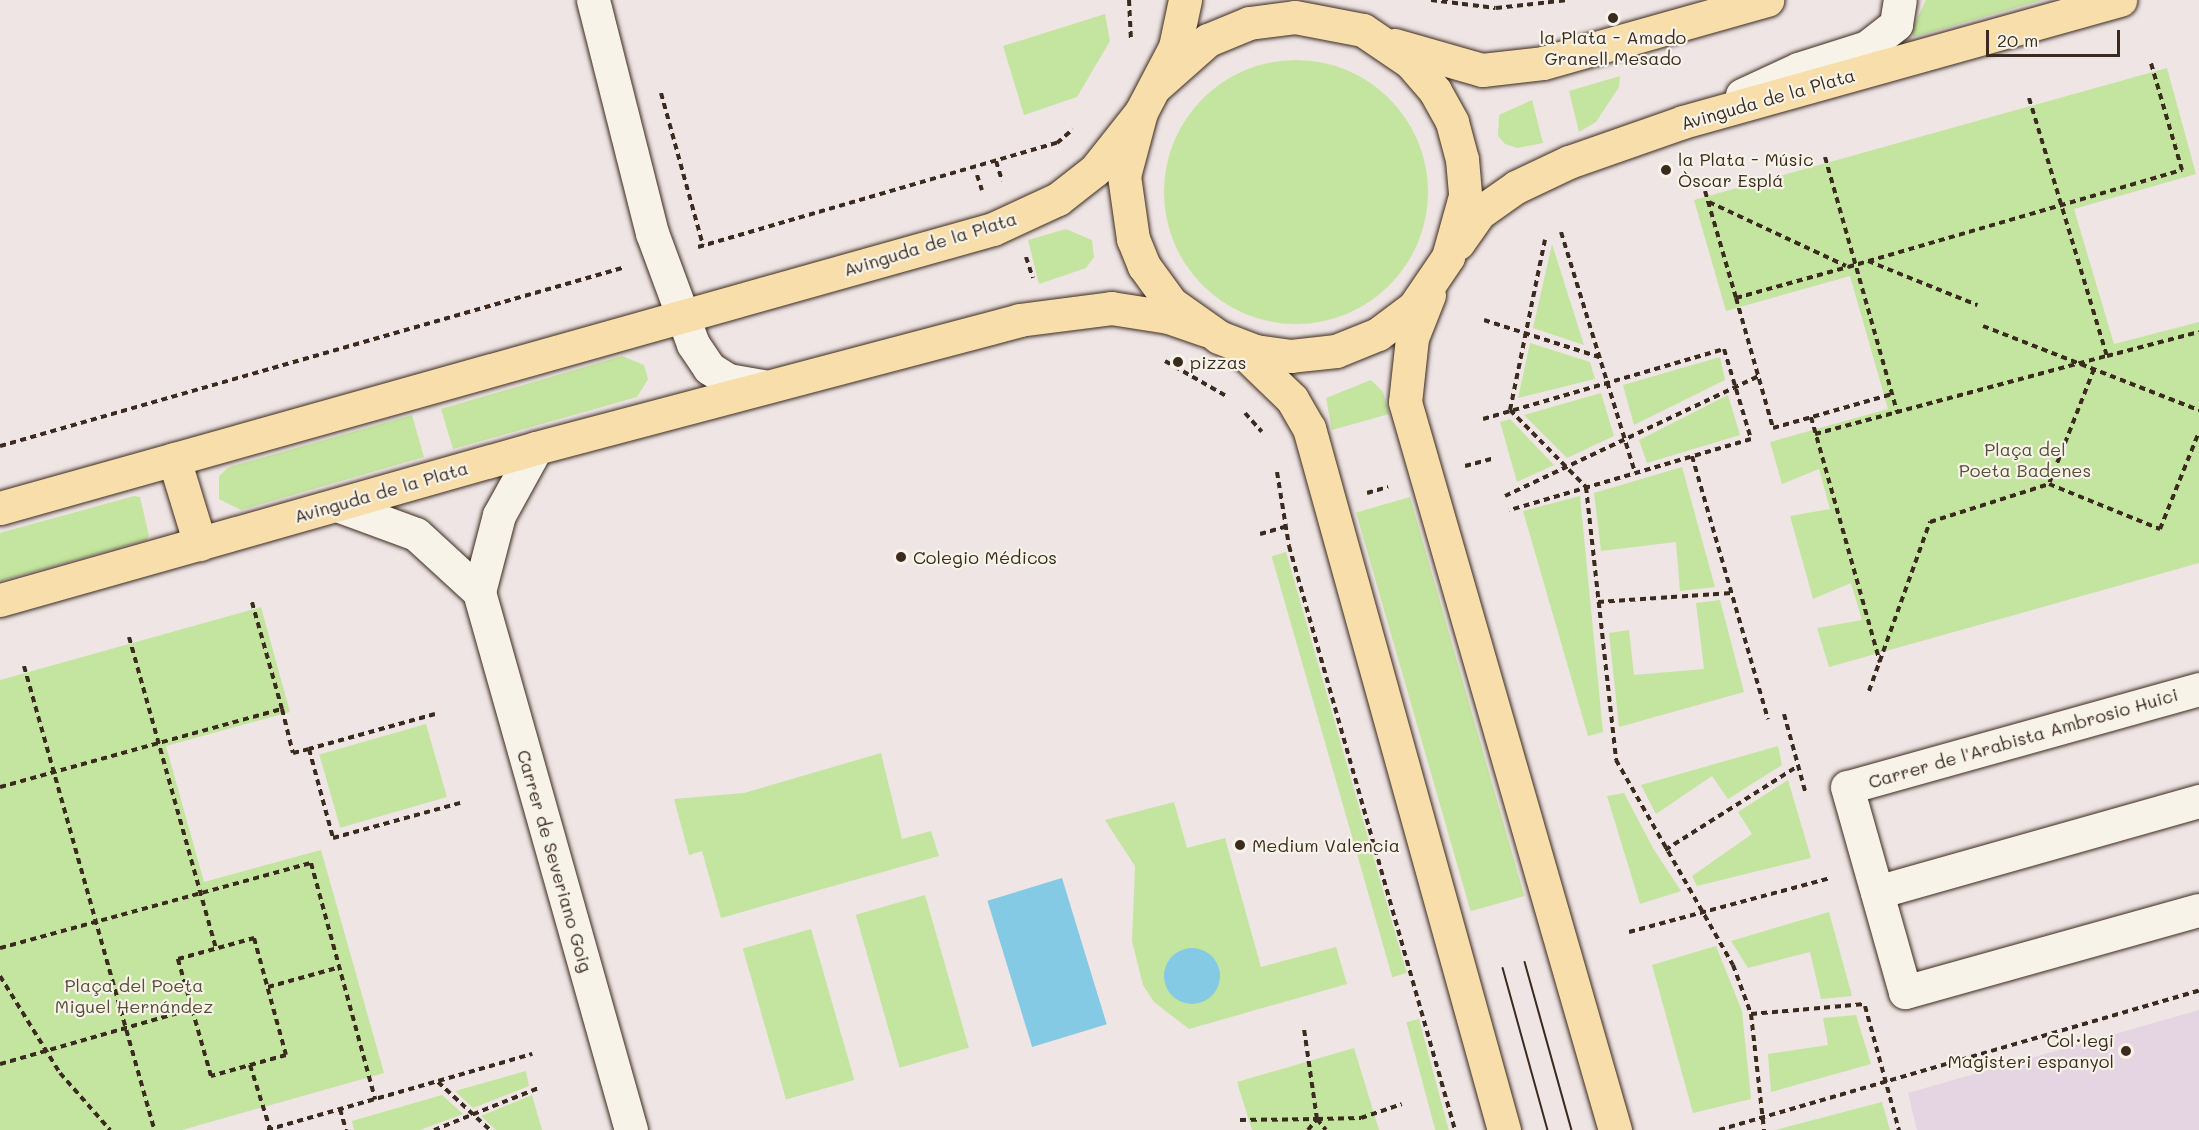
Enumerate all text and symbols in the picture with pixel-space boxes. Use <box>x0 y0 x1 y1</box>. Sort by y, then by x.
marker: la Plata - Amado Granell Mesado <box>1606 11 1620 25</box>
scale bar <box>1989 18 2122 56</box>
place label: la Plata - Amado Granell Mesado <box>1540 27 1686 70</box>
text: 20 m <box>1997 28 2038 52</box>
street label: Avinguda de la Plata <box>1679 64 1857 134</box>
place label: la Plata - Músic Òscar Esplá <box>1678 149 1814 192</box>
marker: la Plata - Músic Òscar Esplá <box>1659 163 1673 177</box>
street label: Avinguda de la Plata <box>841 207 1019 281</box>
place label: pizzas <box>1190 351 1247 373</box>
marker: pizzas <box>1171 355 1185 369</box>
park label: Plaça del Poeta Badenes <box>1959 439 2091 482</box>
street label: Avinguda de la Plata <box>292 457 470 527</box>
place label: Colegio Médicos <box>913 546 1057 568</box>
marker: Colegio Médicos <box>894 550 908 564</box>
street label: Carrer de l'Arabista Ambrosio Huici <box>1866 683 2180 793</box>
street label: Carrer de Severiano Goig <box>513 747 597 975</box>
place label: Medium Valencia <box>1252 834 1400 856</box>
marker: Medium Valencia <box>1233 838 1247 852</box>
park label: Plaça del Poeta Miguel Hernández <box>55 975 213 1018</box>
place label: Col·legi Magisteri espanyol <box>1948 1030 2114 1072</box>
marker: Col·legi Magisteri espanyol <box>2119 1044 2133 1058</box>

